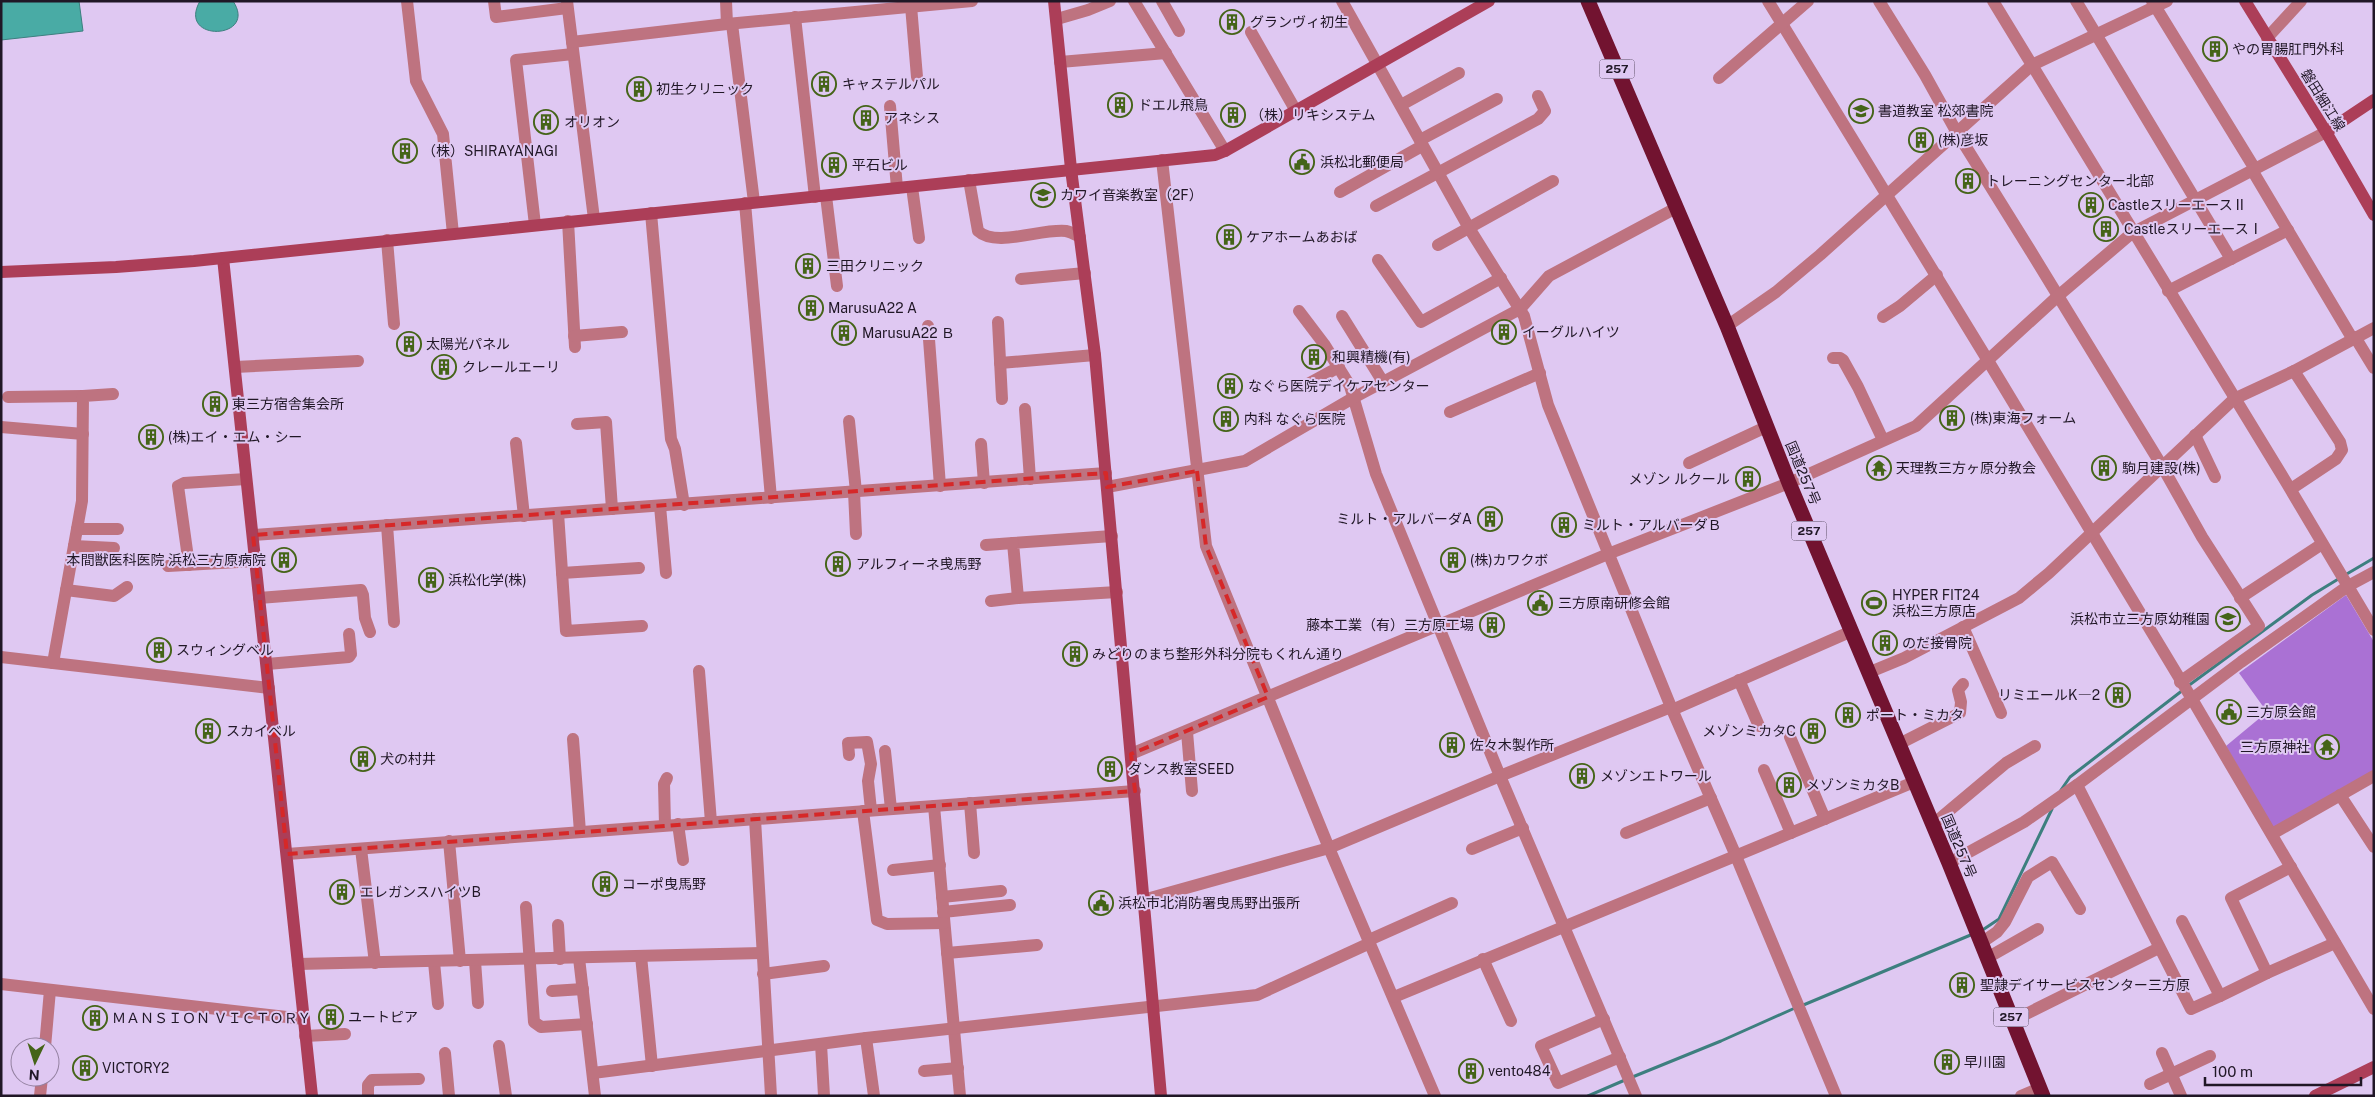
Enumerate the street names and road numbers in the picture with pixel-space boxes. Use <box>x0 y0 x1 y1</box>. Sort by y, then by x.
road number: 257 <box>1600 60 1634 78</box>
street label: 磐田細江線 <box>2298 66 2348 134</box>
street label: 国道257号 <box>1782 439 1824 507</box>
road number: 257 <box>1792 522 1826 540</box>
street label: 国道257号 <box>1938 812 1980 880</box>
road number: 257 <box>1994 1008 2028 1026</box>

